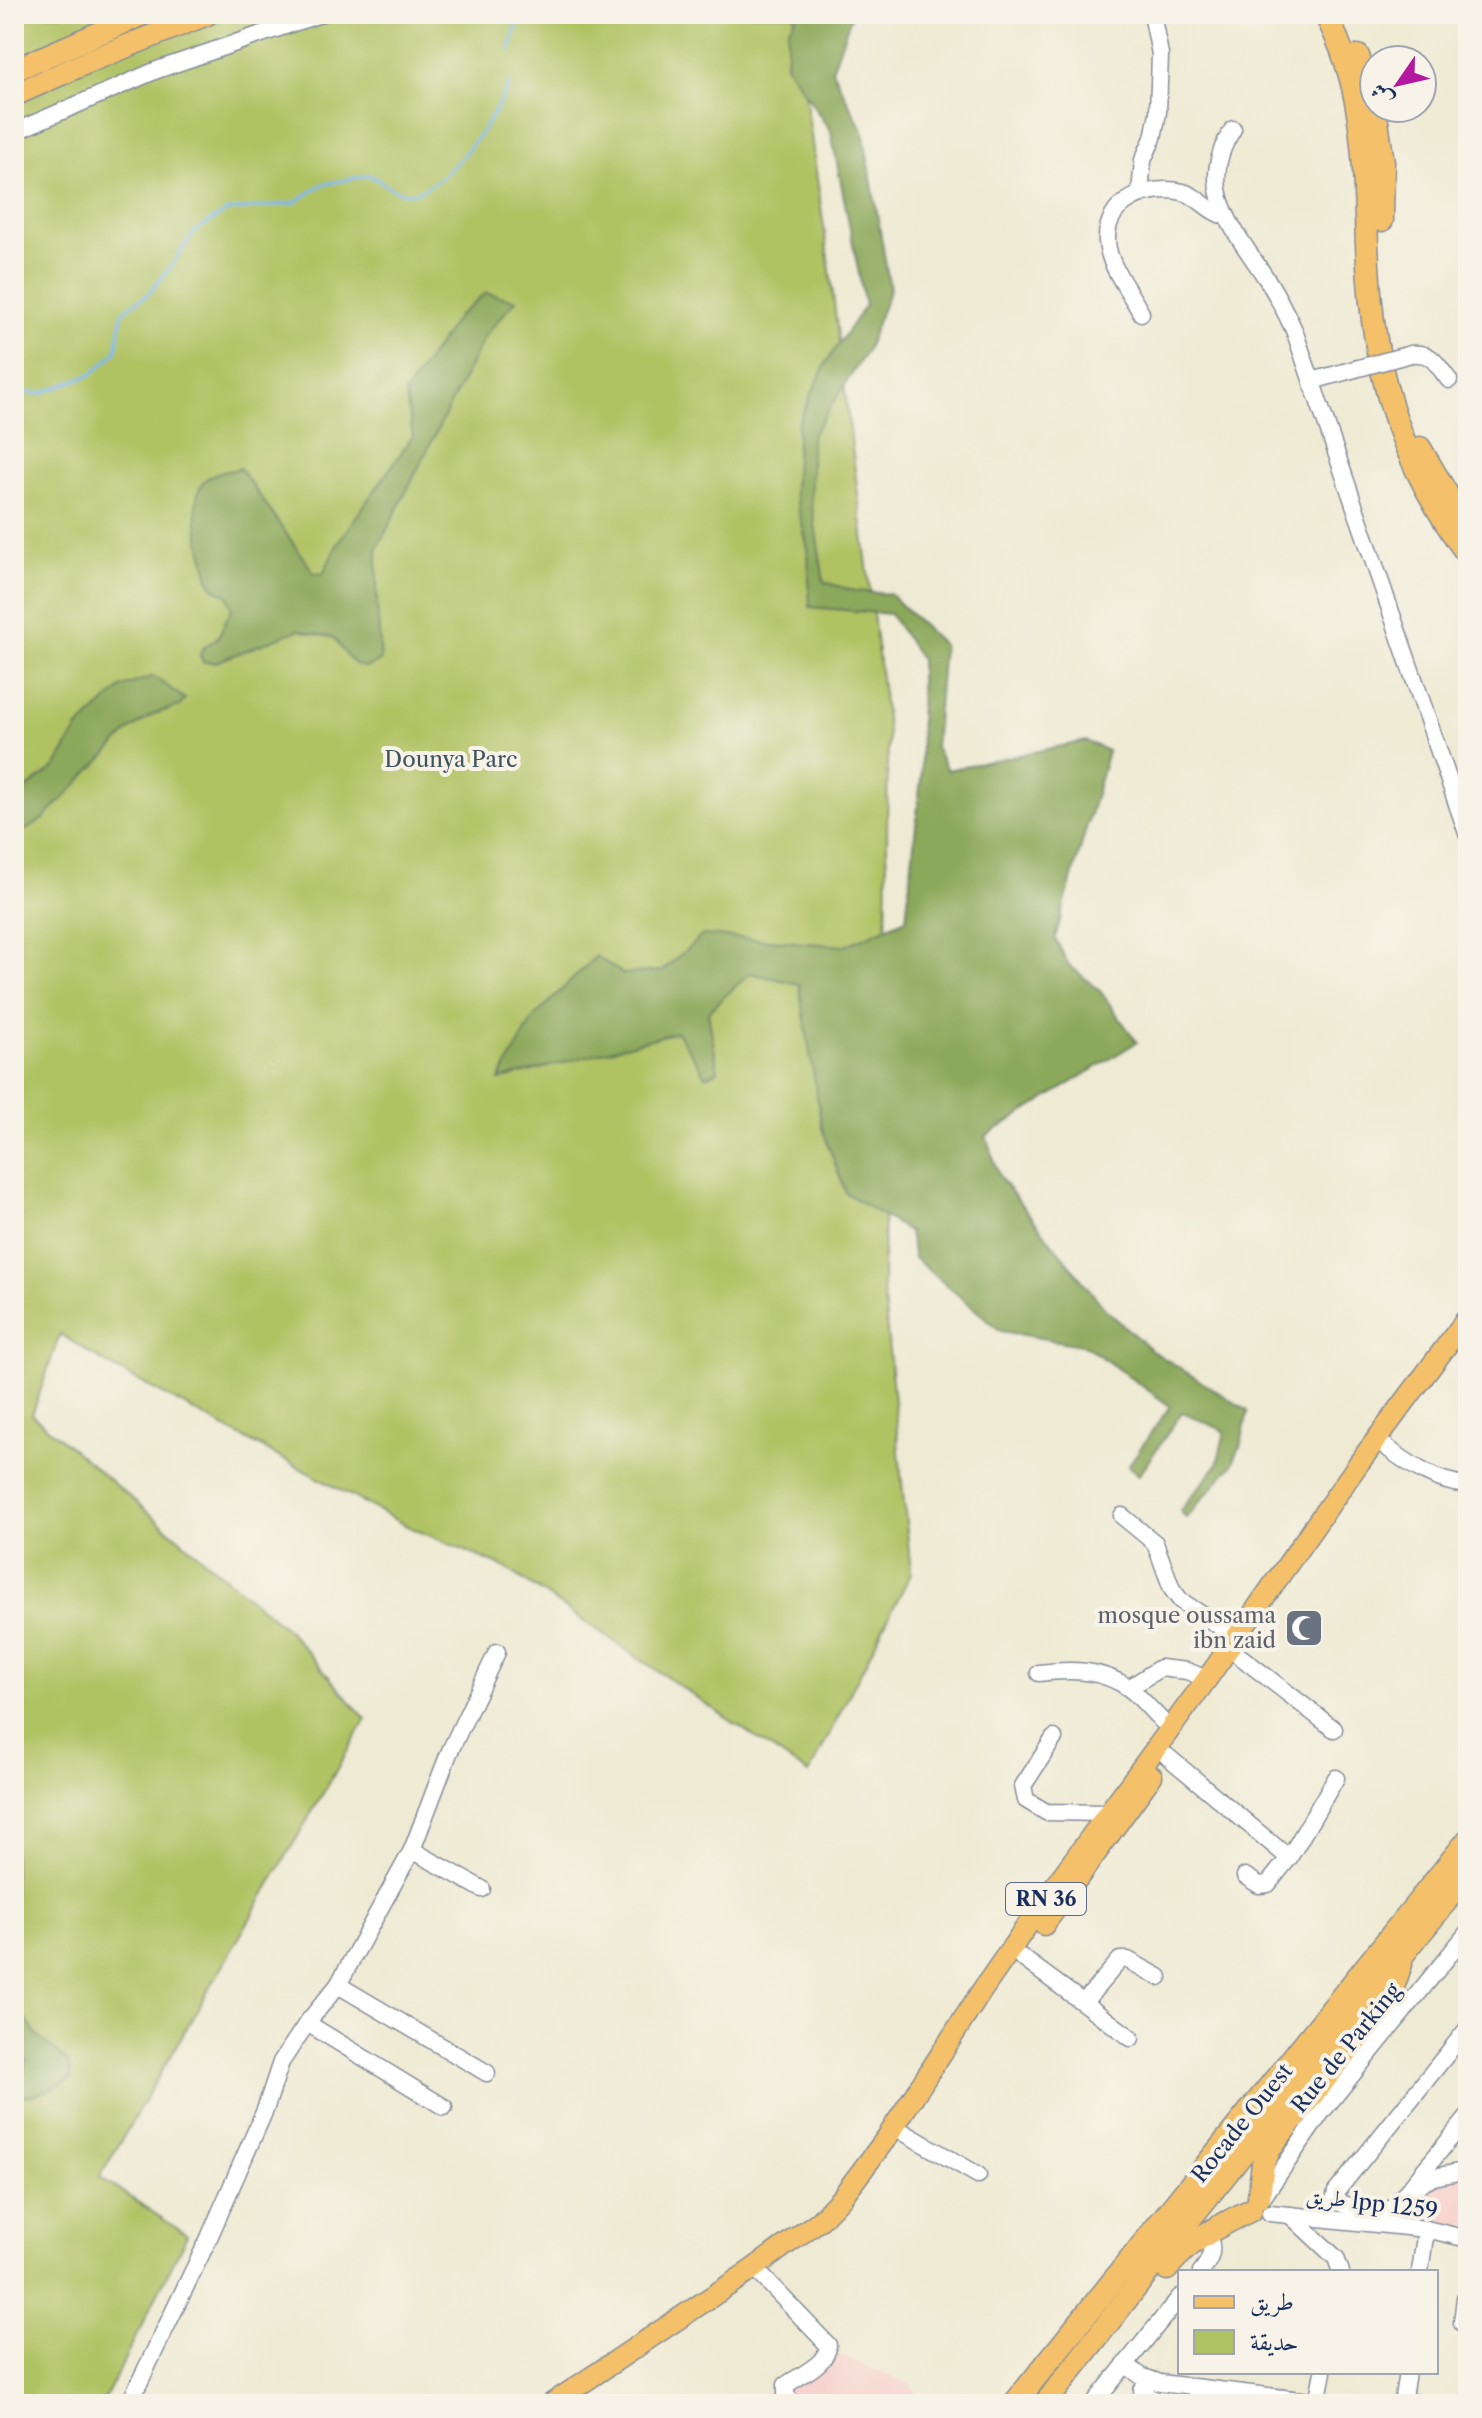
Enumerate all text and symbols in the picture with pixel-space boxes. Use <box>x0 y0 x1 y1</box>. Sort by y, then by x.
north arrow <box>1358 44 1438 124</box>
text: ش <box>1365 78 1399 112</box>
park label: Dounya Parc <box>384 746 518 773</box>
place label: mosque oussama ibn zaid <box>1098 1602 1276 1654</box>
mosque icon: mosque oussama ibn zaid <box>1283 1607 1325 1649</box>
road number: RN 36 <box>1006 1883 1086 1915</box>
street label: Rue de Parking <box>1285 1977 1407 2118</box>
street label: Rocade Ouest <box>1186 2058 1298 2188</box>
street label: طريق lpp 1259 <box>1305 2182 1439 2225</box>
legend <box>1178 2270 1438 2374</box>
text: طريق <box>1250 2287 1294 2317</box>
text: حديقة <box>1250 2327 1299 2357</box>

